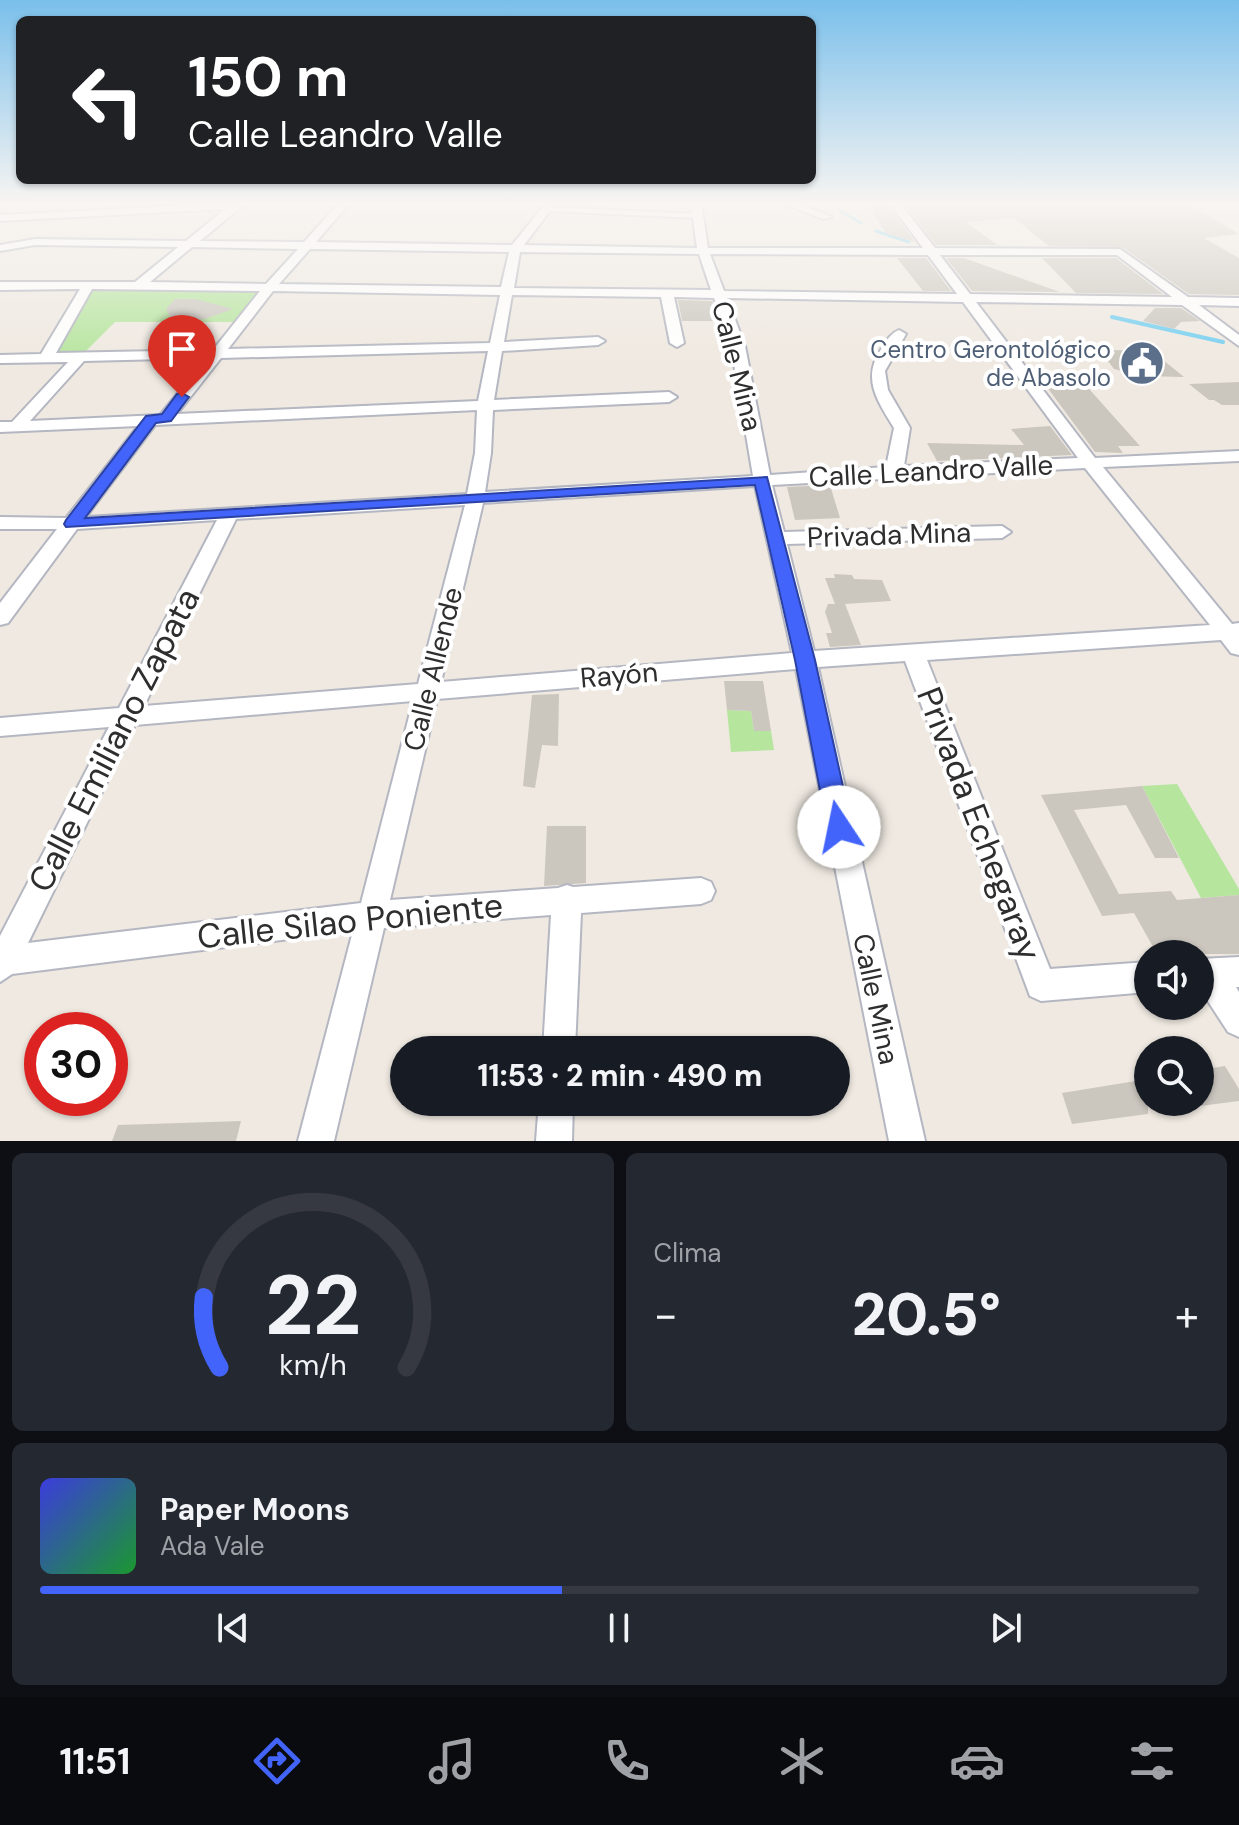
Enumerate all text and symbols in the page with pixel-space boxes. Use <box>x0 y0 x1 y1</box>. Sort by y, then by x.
text: 150 m <box>188 40 349 113</box>
icon: left <box>56 48 160 152</box>
text: Calle Leandro Valle <box>188 111 503 158</box>
street label: Calle Mina <box>703 297 771 435</box>
pin <box>148 315 216 397</box>
icon: arrive <box>160 327 204 371</box>
place label: Centro Gerontológico de Abasolo <box>870 334 1111 393</box>
public building icon: Centro Gerontológico de Abasolo <box>1118 339 1166 387</box>
street label: Calle Leandro Valle <box>808 446 1054 496</box>
street label: Privada Mina <box>806 514 972 556</box>
street label: Calle Emiliano Zapata <box>18 581 210 899</box>
street label: Calle Allende <box>395 583 471 755</box>
street label: Rayón <box>579 653 659 697</box>
street label: Privada Echegaray <box>906 681 1052 967</box>
position arrow <box>797 785 881 869</box>
street label: Calle Silao Poniente <box>195 883 505 959</box>
street label: Calle Mina <box>844 930 908 1068</box>
map controls <box>1134 940 1214 1116</box>
button: sound <box>1134 940 1214 1020</box>
speed limit sign: 30 <box>24 1012 128 1116</box>
button: search <box>1134 1036 1214 1116</box>
text: 11:53 · 2 min · 490 m <box>478 1056 762 1095</box>
text: Clima <box>654 1236 722 1270</box>
text: 22 <box>265 1251 361 1360</box>
text: 20.5° <box>852 1275 1001 1354</box>
text: − <box>654 1286 678 1344</box>
text: + <box>1175 1286 1199 1344</box>
text: km/h <box>279 1347 347 1384</box>
text: Paper Moons <box>160 1490 350 1529</box>
text: Ada Vale <box>160 1529 265 1563</box>
icon: previous <box>211 1606 255 1650</box>
icon: pause <box>597 1606 641 1650</box>
icon: next <box>984 1606 1028 1650</box>
icon: directions <box>249 1733 305 1789</box>
icon: music <box>424 1733 480 1789</box>
icon: phone <box>599 1733 655 1789</box>
icon: climate <box>774 1733 830 1789</box>
icon: car <box>949 1733 1005 1789</box>
icon: filters <box>1124 1733 1180 1789</box>
text: 11:51 <box>59 1738 130 1785</box>

